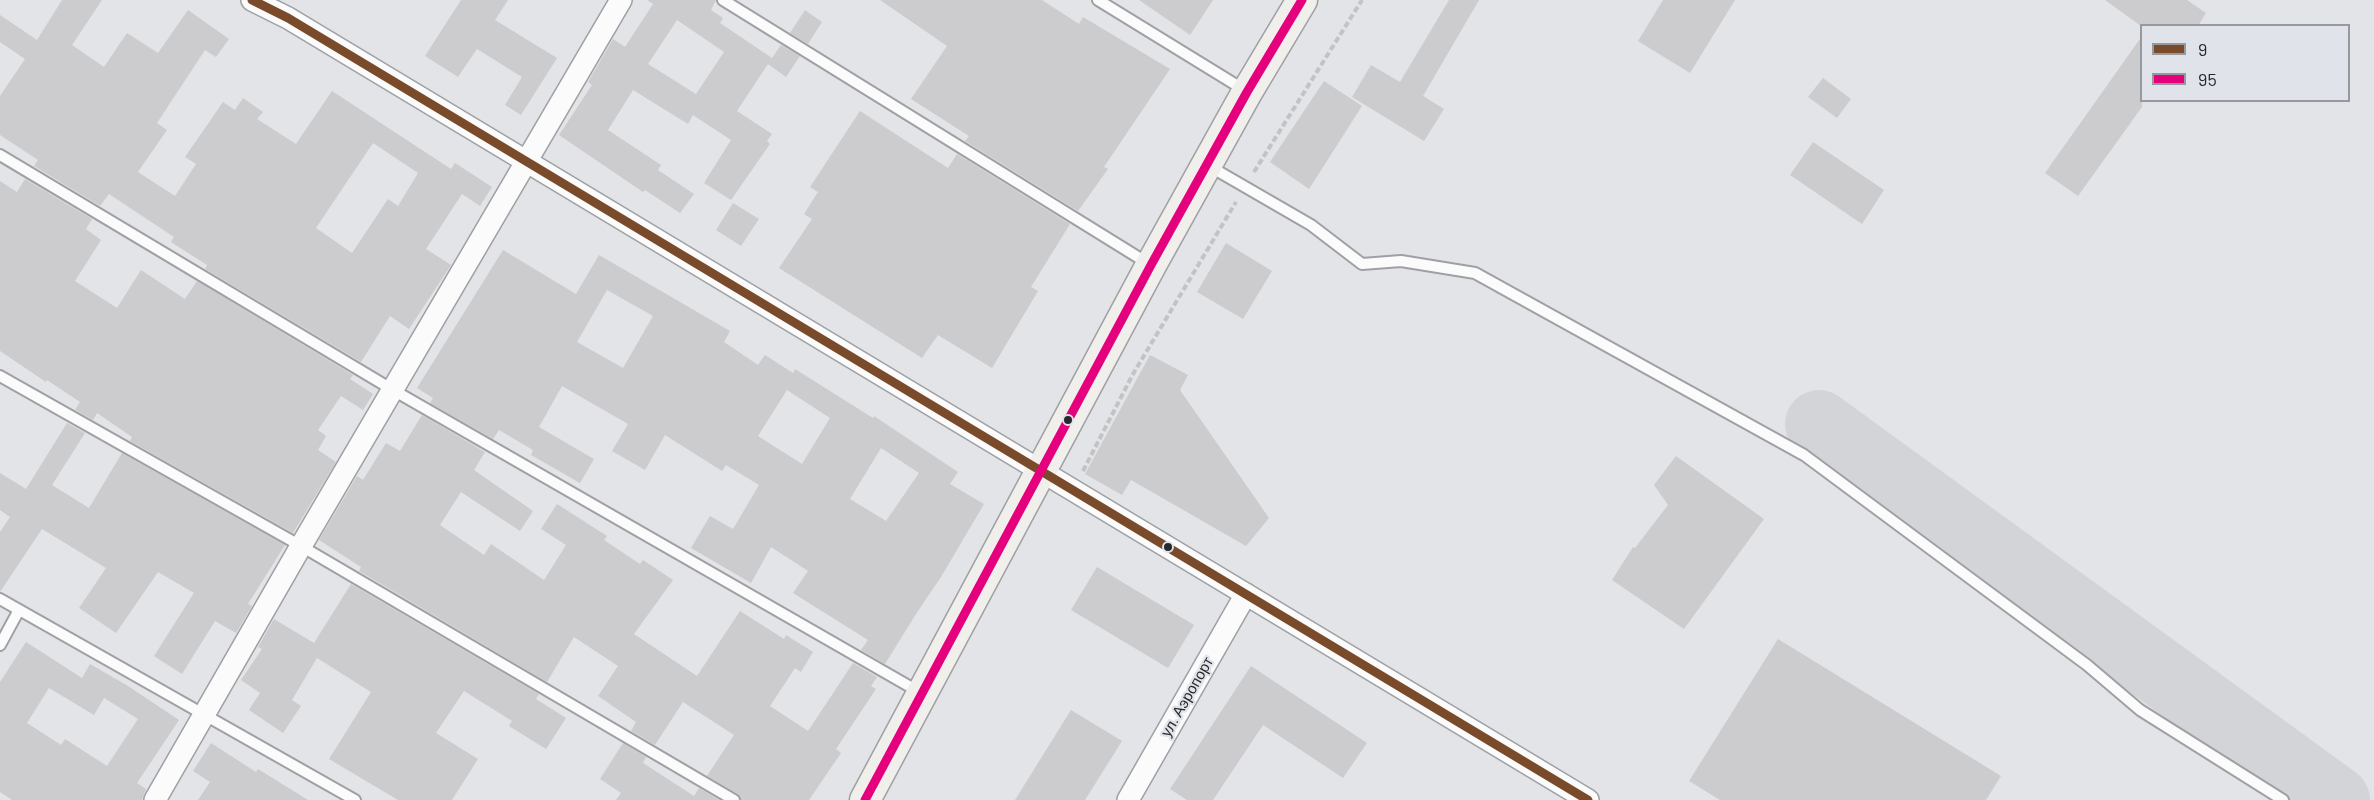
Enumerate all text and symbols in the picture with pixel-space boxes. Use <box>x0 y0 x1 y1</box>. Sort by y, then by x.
legend <box>2140 24 2350 102</box>
text: 9 <box>2198 38 2207 60</box>
text: 95 <box>2198 68 2217 90</box>
unlabelled marker <box>1062 414 1074 426</box>
unlabelled marker <box>1162 541 1174 553</box>
street label: ул. Аэропорт <box>1157 654 1217 740</box>

